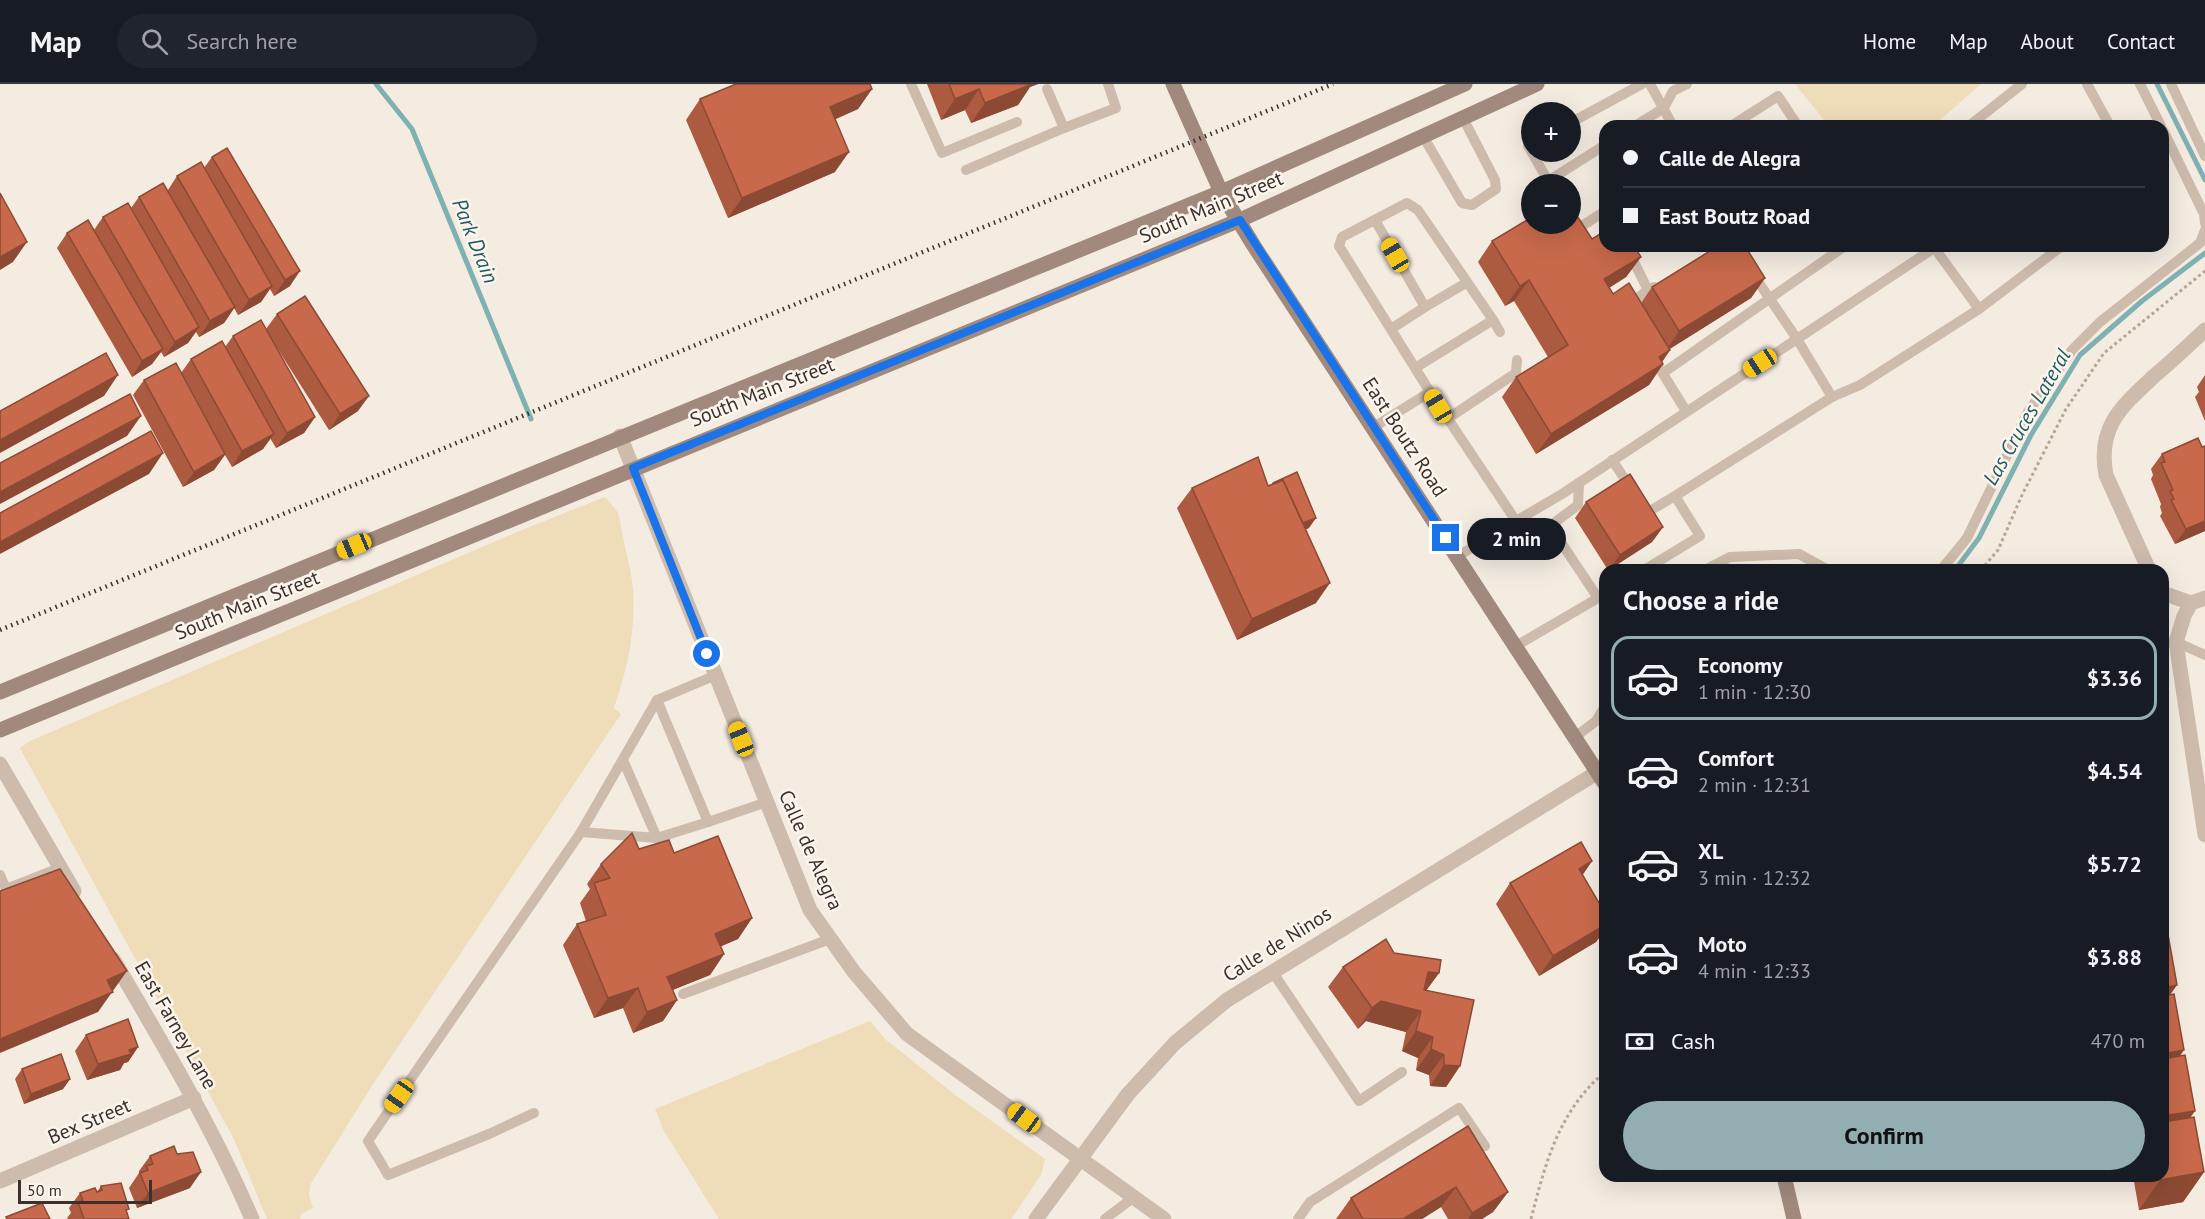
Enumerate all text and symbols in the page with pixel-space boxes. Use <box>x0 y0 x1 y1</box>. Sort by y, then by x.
search box <box>117 14 537 68</box>
text: Map <box>30 23 81 60</box>
icon: search <box>138 25 171 58</box>
text: Search here <box>186 27 297 55</box>
text: Home <box>1863 28 1916 55</box>
text: Map <box>1949 28 1988 55</box>
text: About <box>2021 28 2074 55</box>
text: Contact <box>2107 28 2175 55</box>
map controls <box>1521 102 1581 234</box>
button: + <box>1521 102 1581 162</box>
text: Calle de Alegra <box>1659 144 1801 172</box>
street label: South Main Street <box>1135 165 1287 249</box>
button: − <box>1521 174 1581 234</box>
water label: Park Drain <box>446 194 505 287</box>
text: East Boutz Road <box>1659 202 1810 230</box>
car <box>1378 235 1412 275</box>
water label: Las Cruces Lateral <box>1977 343 2077 490</box>
car <box>1740 346 1780 380</box>
street label: South Main Street <box>686 351 838 433</box>
street label: East Boutz Road <box>1357 372 1453 502</box>
car <box>1421 386 1455 426</box>
callout: 2 min <box>1467 517 1566 559</box>
route end <box>1432 524 1459 551</box>
text: 2 min <box>1492 526 1541 552</box>
car <box>334 531 374 561</box>
street label: South Main Street <box>171 564 323 646</box>
text: Choose a ride <box>1623 583 1779 617</box>
route start <box>693 640 720 667</box>
icon: car <box>1626 651 1680 705</box>
text: Economy <box>1698 651 1782 679</box>
text: $3.36 <box>2087 664 2142 692</box>
text: 1 min · 12:30 <box>1698 679 1811 705</box>
car <box>726 719 756 759</box>
icon: car <box>1626 744 1680 798</box>
text: Comfort <box>1698 744 1774 772</box>
text: $4.54 <box>2087 757 2142 785</box>
text: 2 min · 12:31 <box>1698 772 1811 798</box>
street label: Calle de Alegra <box>773 786 849 914</box>
icon: car <box>1626 837 1680 891</box>
text: XL <box>1698 837 1723 865</box>
text: $5.72 <box>2087 850 2142 878</box>
text: 3 min · 12:32 <box>1698 865 1811 891</box>
street label: Calle de Ninos <box>1218 900 1336 988</box>
icon: car <box>1626 930 1680 984</box>
text: Moto <box>1698 930 1747 958</box>
text: $3.88 <box>2087 943 2142 971</box>
street label: East Farney Lane <box>129 956 223 1094</box>
text: 4 min · 12:33 <box>1698 958 1811 984</box>
icon: cash <box>1623 1025 1656 1058</box>
text: Cash <box>1671 1027 1715 1055</box>
text: 470 m <box>2091 1028 2145 1054</box>
car <box>381 1076 417 1116</box>
street label: Bex Street <box>44 1092 135 1150</box>
car <box>1004 1100 1044 1136</box>
button: Confirm <box>1623 1101 2145 1170</box>
scale bar <box>18 1177 152 1204</box>
text: 50 m <box>27 1180 62 1200</box>

